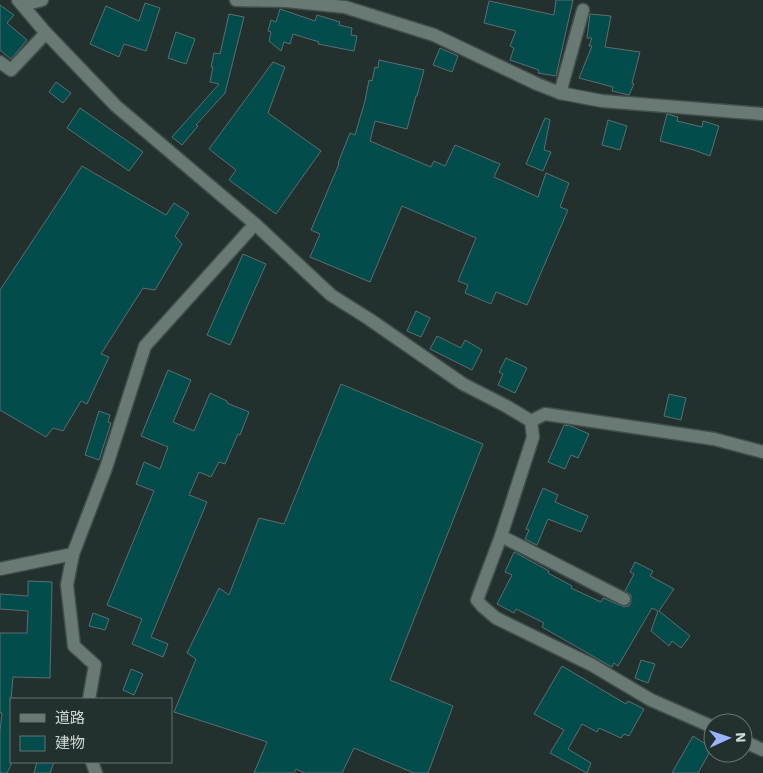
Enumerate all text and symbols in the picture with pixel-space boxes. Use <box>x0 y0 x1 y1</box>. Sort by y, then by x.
legend <box>10 698 172 763</box>
text: 道路 <box>55 709 85 727</box>
north arrow <box>703 713 753 763</box>
text: N <box>733 732 749 743</box>
text: 建物 <box>55 734 85 752</box>

